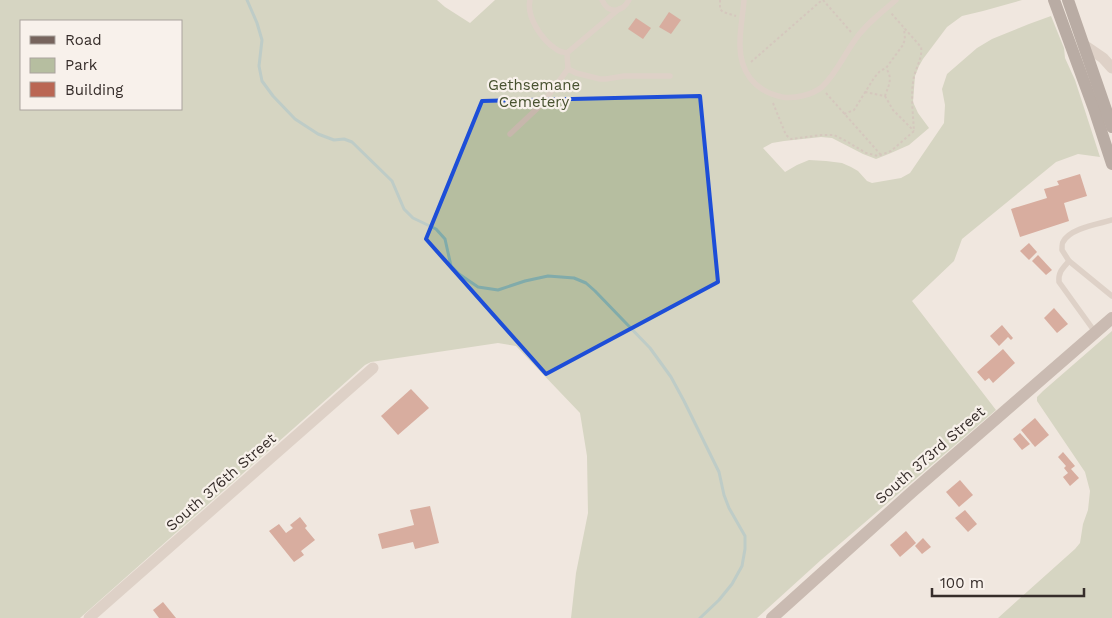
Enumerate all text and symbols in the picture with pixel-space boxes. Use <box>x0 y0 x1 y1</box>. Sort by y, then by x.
legend <box>20 20 182 110</box>
text: Road <box>65 31 102 49</box>
text: Park <box>65 56 98 74</box>
park label: Gethsemane Cemetery <box>488 76 580 111</box>
text: Building <box>65 81 123 99</box>
street label: South 373rd Street <box>871 402 989 508</box>
street label: South 376th Street <box>162 429 280 535</box>
scale bar <box>932 566 1084 598</box>
text: 100 m <box>940 574 984 592</box>

